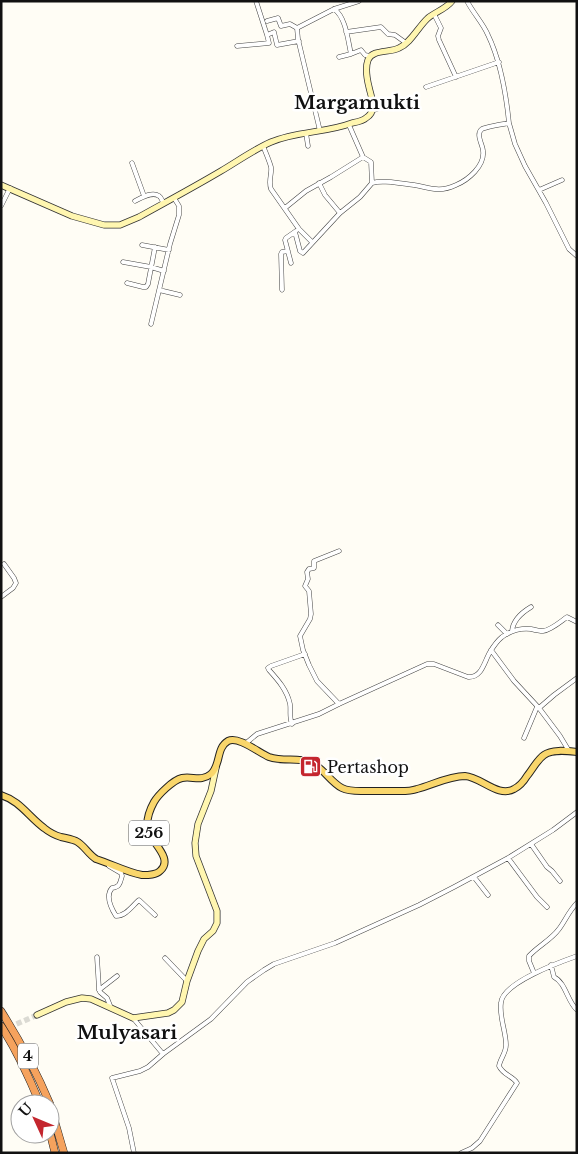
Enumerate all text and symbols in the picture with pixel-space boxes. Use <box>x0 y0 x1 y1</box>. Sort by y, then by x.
district label: Margamukti <box>294 91 420 114</box>
fuel station icon: Pertashop <box>299 755 323 779</box>
place label: Pertashop <box>327 757 409 777</box>
road number: 256 <box>129 820 169 846</box>
district label: Mulyasari <box>77 1021 177 1044</box>
road number: 4 <box>18 1044 38 1068</box>
north arrow <box>10 1094 60 1144</box>
text: U <box>15 1099 37 1121</box>

